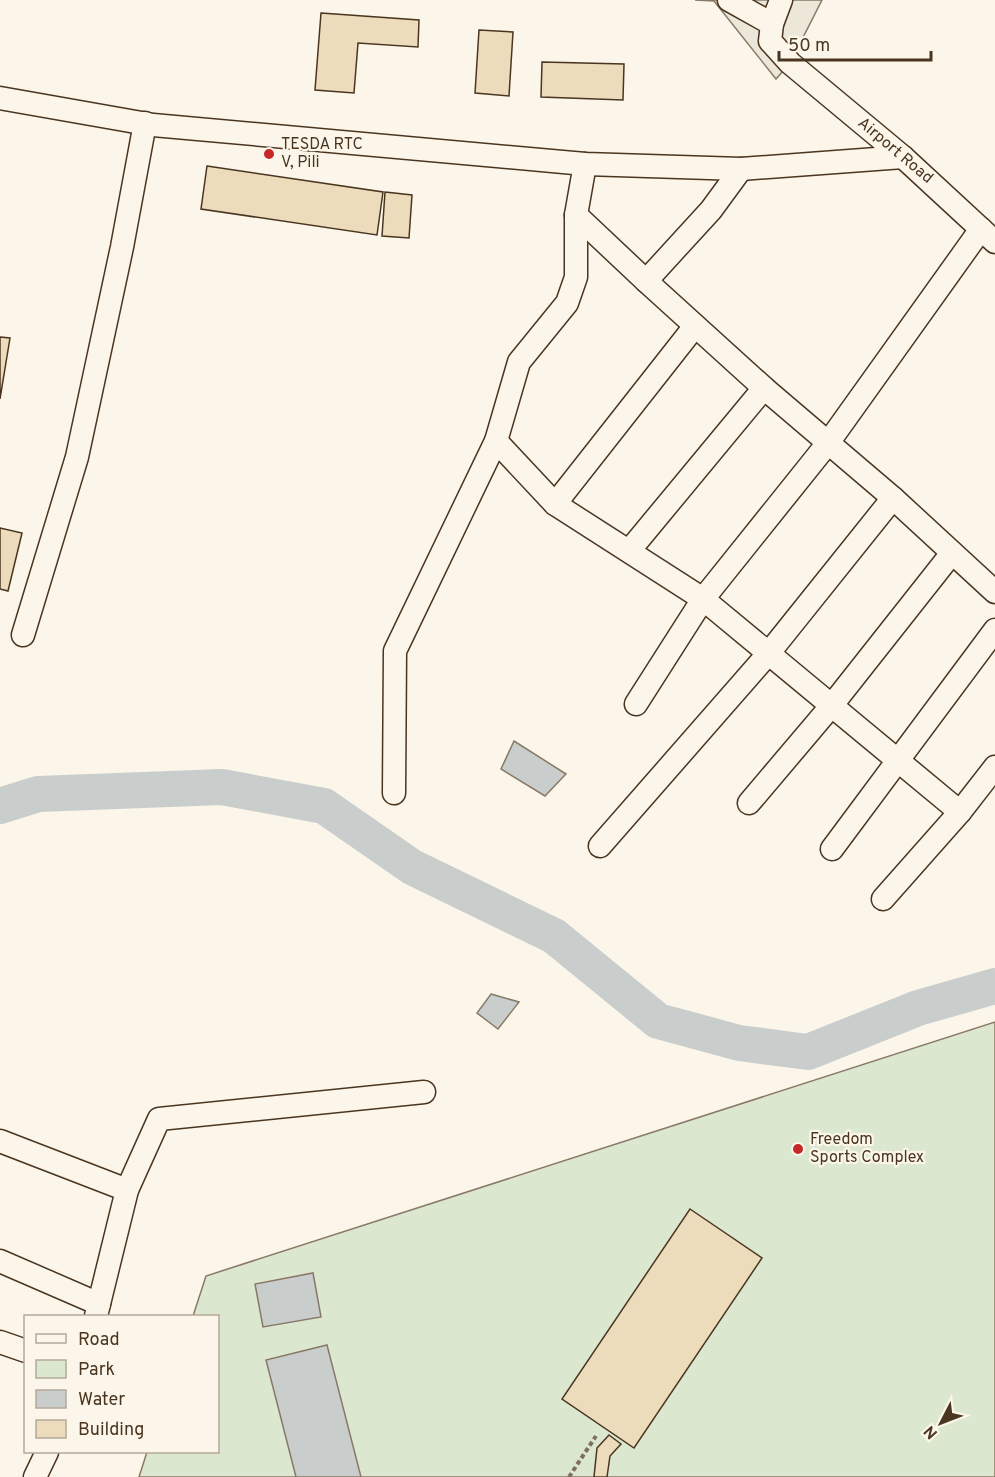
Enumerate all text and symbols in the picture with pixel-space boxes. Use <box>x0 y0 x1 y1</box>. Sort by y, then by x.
scale bar <box>779 24 930 62</box>
text: 50 m <box>788 35 830 58</box>
street label: Airport Road <box>853 114 937 188</box>
place label: TESDA RTC V, Pili <box>281 135 363 173</box>
marker: TESDA RTC V, Pili <box>262 147 276 161</box>
place label: Freedom Sports Complex <box>810 1130 924 1168</box>
marker: Freedom Sports Complex <box>791 1142 805 1156</box>
legend <box>24 1315 219 1453</box>
text: Road <box>78 1329 120 1352</box>
text: Park <box>78 1359 115 1382</box>
text: Water <box>78 1389 125 1412</box>
north arrow <box>911 1393 971 1453</box>
text: Building <box>78 1419 144 1442</box>
text: N <box>920 1421 943 1443</box>

